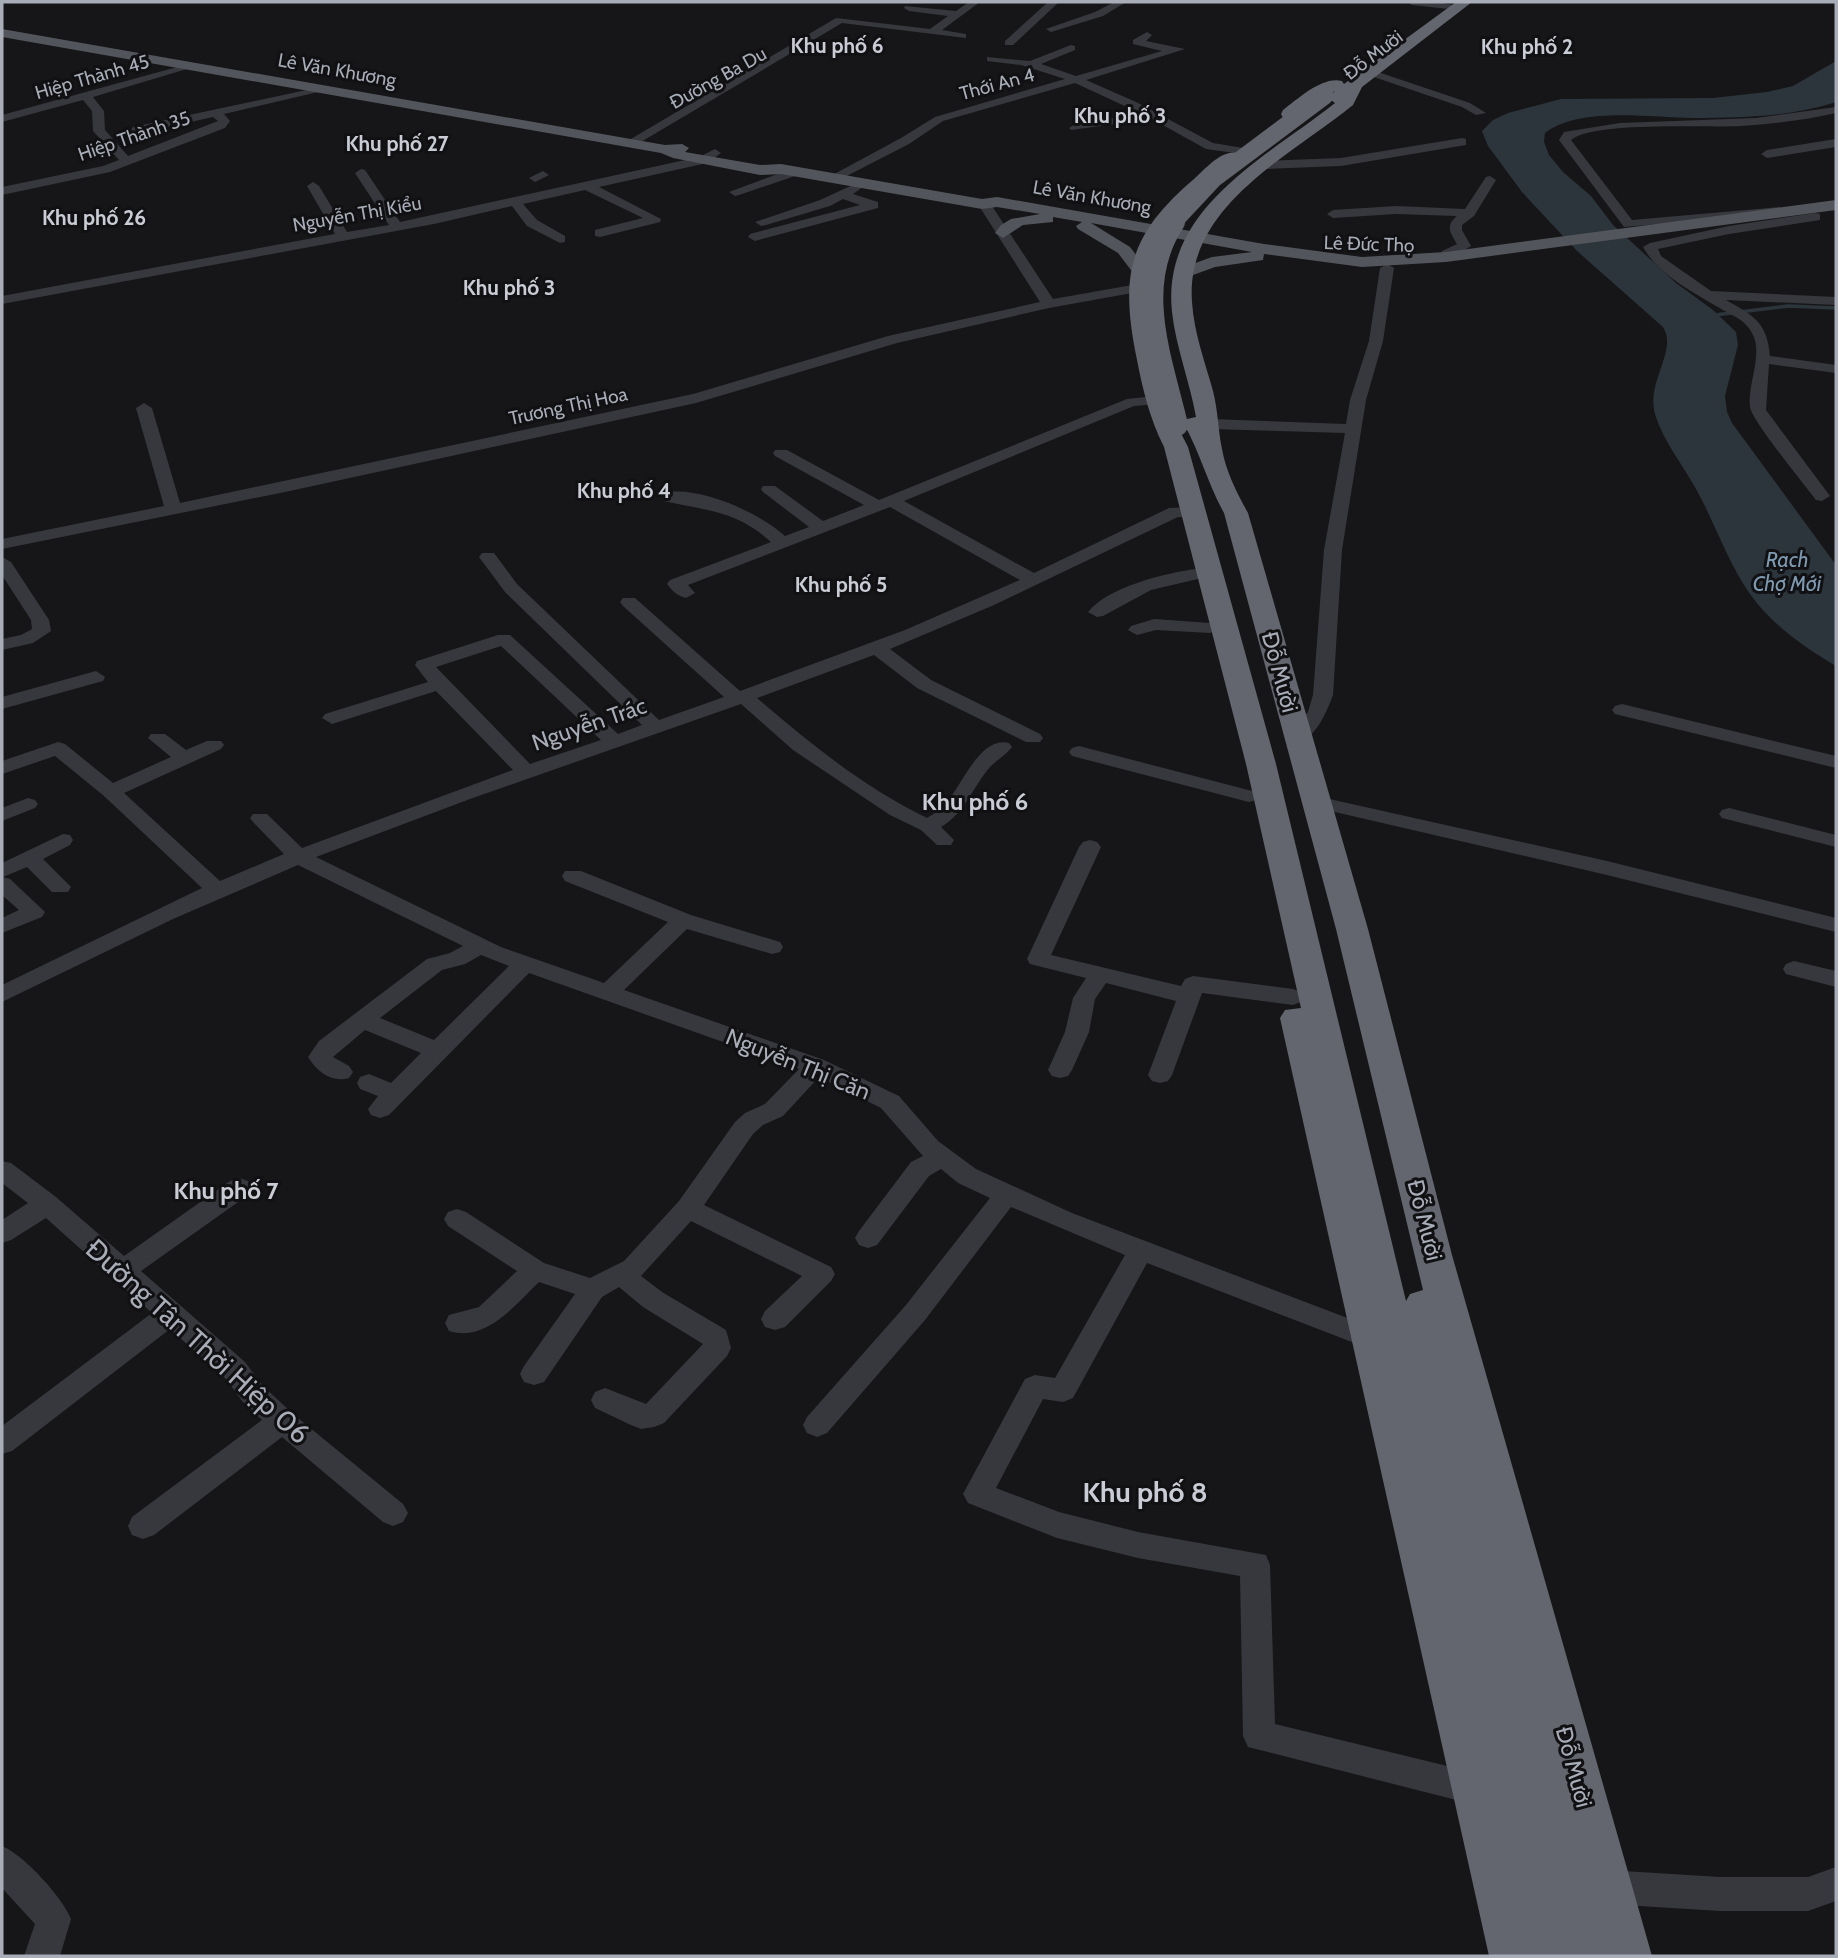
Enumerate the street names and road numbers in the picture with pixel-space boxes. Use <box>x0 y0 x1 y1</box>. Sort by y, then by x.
street label: Đỗ Mười <box>1339 25 1407 85</box>
street label: Đường Ba Du <box>666 42 770 114</box>
street label: Lê Văn Khương <box>276 48 398 92</box>
street label: Hiệp Thành 45 <box>32 50 152 104</box>
street label: Thới An 4 <box>957 63 1037 105</box>
street label: Hiệp Thành 35 <box>75 106 193 166</box>
street label: Lê Văn Khương <box>1031 175 1153 219</box>
street label: Nguyễn Thị Kiểu <box>291 191 423 237</box>
street label: Lê Đức Thọ <box>1323 231 1415 257</box>
street label: Trương Thị Hoa <box>507 382 629 430</box>
street label: Đỗ Mười <box>1256 628 1304 716</box>
street label: Nguyễn Trác <box>528 691 650 757</box>
street label: Nguyễn Thị Căn <box>722 1022 874 1106</box>
street label: Đỗ Mười <box>1401 1177 1449 1263</box>
street label: Đường Tân Thời Hiệp 06 <box>79 1231 317 1451</box>
street label: Đỗ Mười <box>1550 1723 1598 1811</box>

